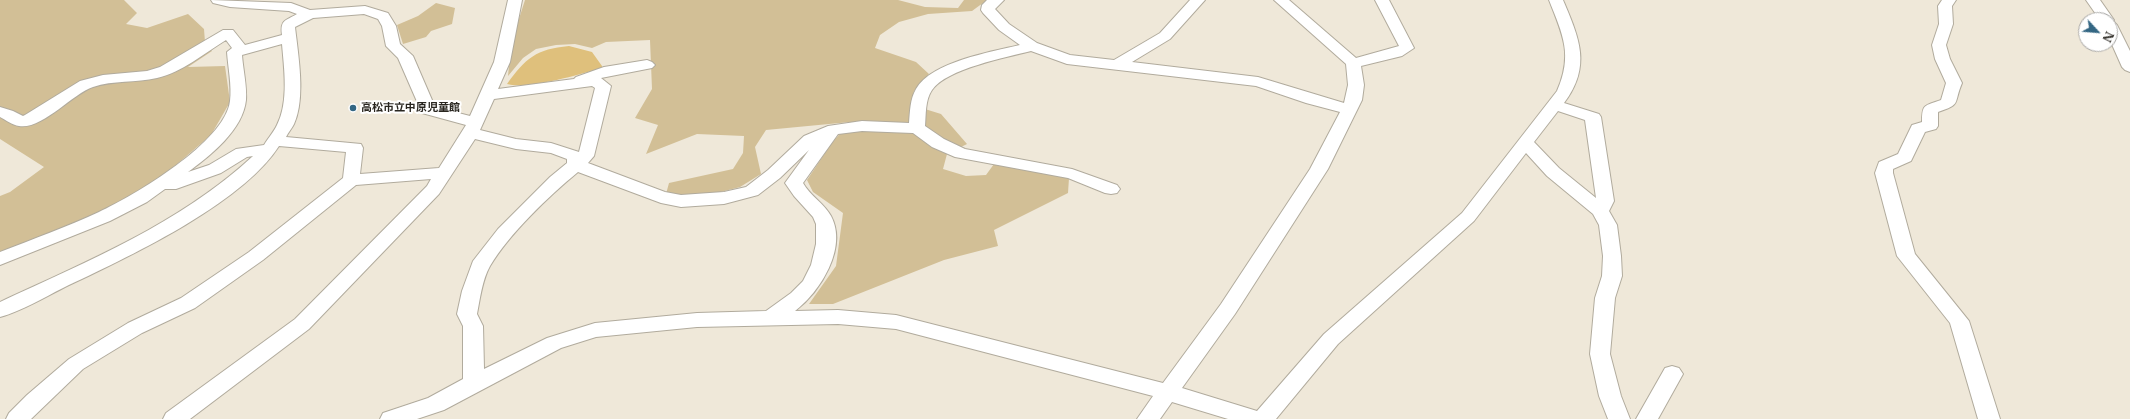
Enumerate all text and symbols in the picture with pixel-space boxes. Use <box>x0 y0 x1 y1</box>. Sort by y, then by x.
north arrow <box>2078 12 2118 52</box>
text: N <box>2099 29 2116 45</box>
place label: 高松市立中原児童館 <box>361 101 460 115</box>
marker: 高松市立中原児童館 <box>348 103 358 113</box>

